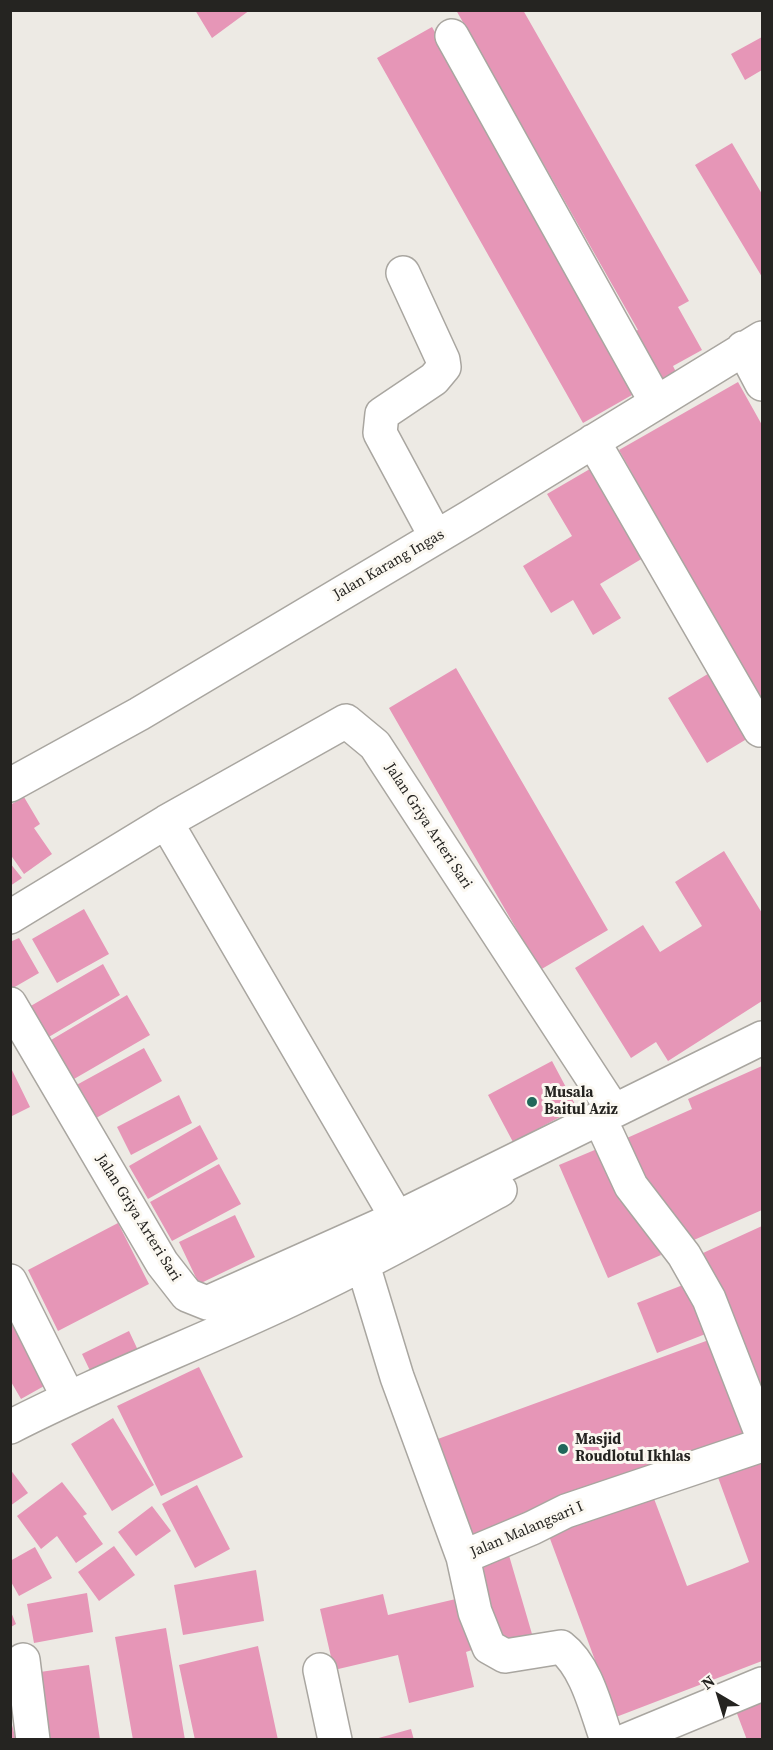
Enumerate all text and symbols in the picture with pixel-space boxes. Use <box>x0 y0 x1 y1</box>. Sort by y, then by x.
street label: Jalan Karang Ingas <box>330 526 448 604</box>
street label: Jalan Griya Arteri Sari <box>381 760 475 892</box>
place label: Musala Baitul Aziz <box>544 1084 618 1119</box>
marker: Musala Baitul Aziz <box>525 1095 539 1109</box>
street label: Jalan Griya Arteri Sari <box>92 1151 184 1285</box>
place label: Masjid Roudlotul Ikhlas <box>575 1431 691 1466</box>
marker: Masjid Roudlotul Ikhlas <box>556 1442 570 1456</box>
street label: Jalan Malangsari I <box>468 1498 586 1562</box>
north arrow <box>689 1666 749 1726</box>
text: N <box>697 1670 719 1694</box>

